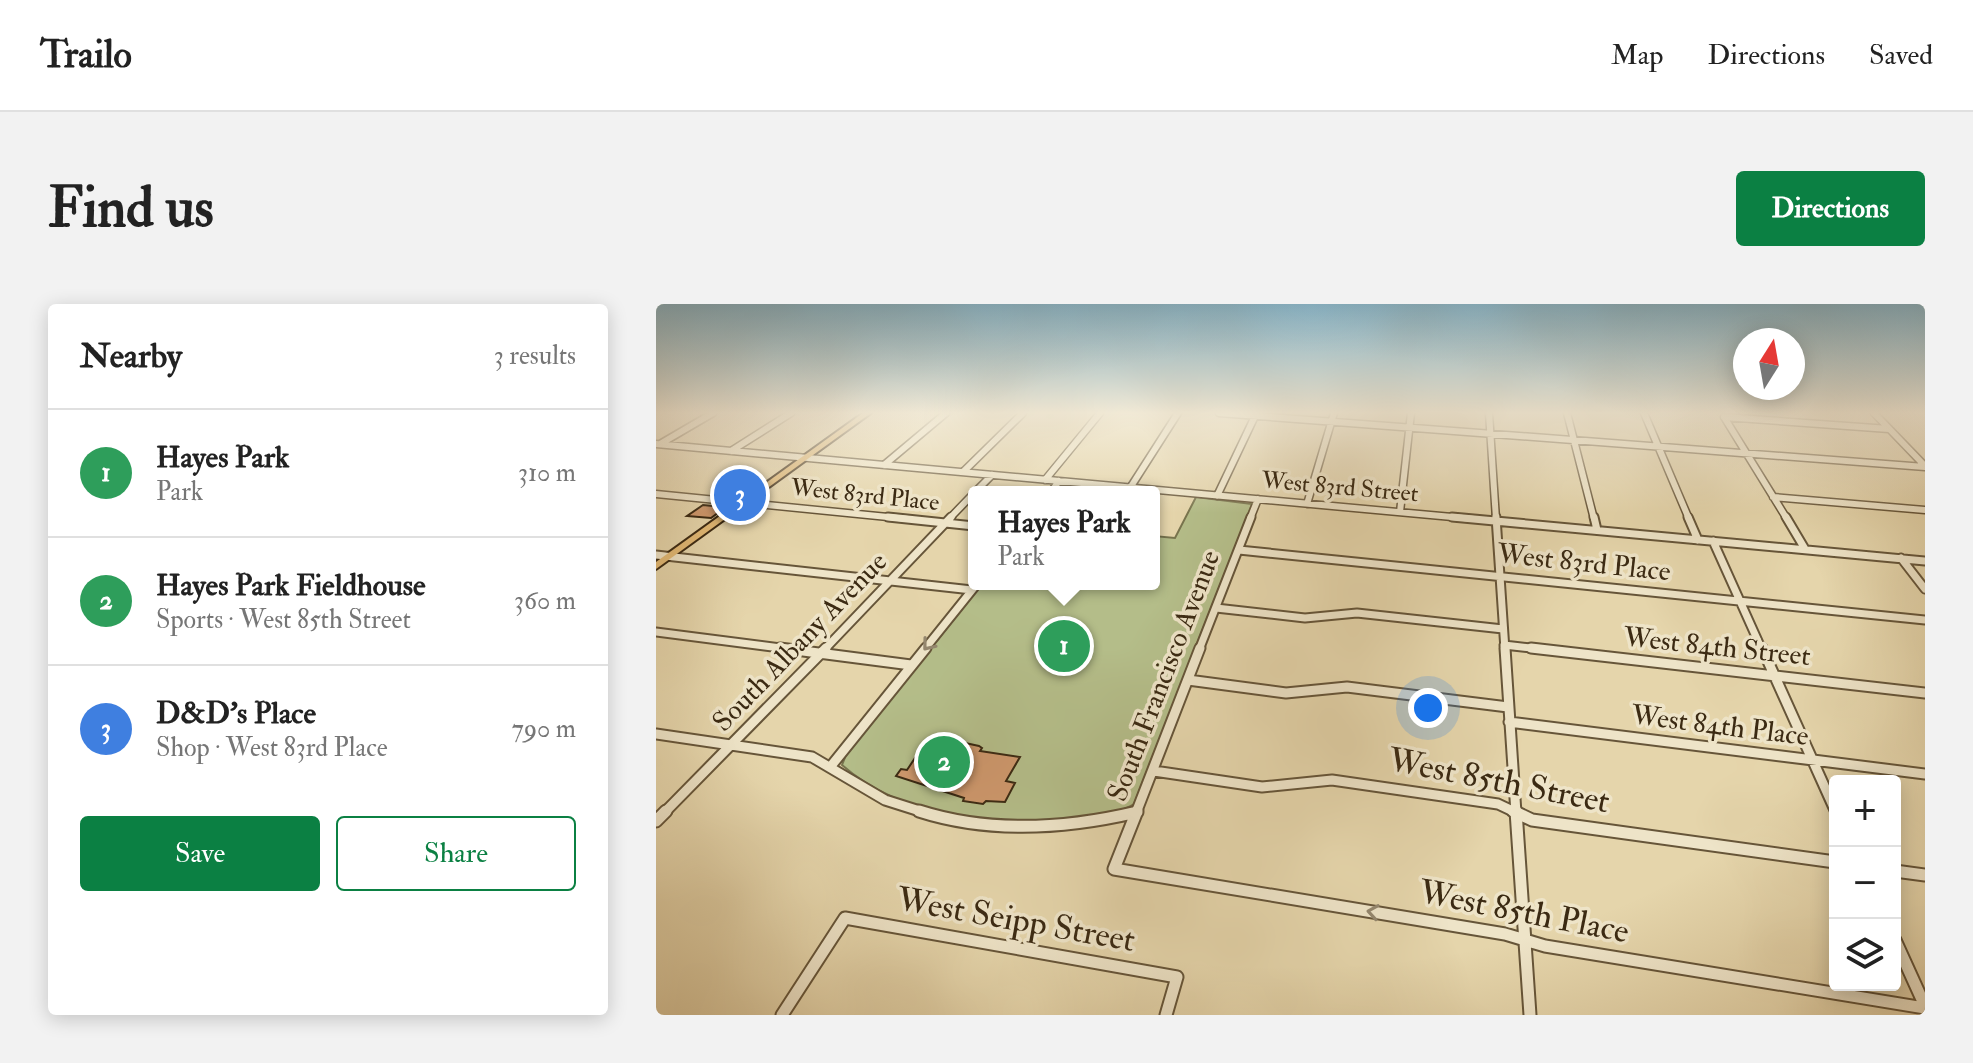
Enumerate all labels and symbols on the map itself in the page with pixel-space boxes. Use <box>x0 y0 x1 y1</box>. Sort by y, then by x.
north arrow <box>1733 328 1805 400</box>
pin: 3 <box>714 465 766 525</box>
street label: West 83rd Street <box>1259 465 1420 509</box>
street label: West 83rd Place <box>788 472 941 518</box>
street label: West 83rd Place <box>1495 536 1673 590</box>
street label: South Albany Avenue <box>705 545 895 739</box>
street label: South Francisco Avenue <box>1100 545 1228 807</box>
pin: 1 <box>1038 616 1090 676</box>
street label: West 84th Street <box>1621 620 1812 674</box>
one-way arrow <box>923 636 938 650</box>
your location <box>1408 688 1448 728</box>
street label: West 84th Place <box>1628 698 1811 754</box>
pin: 2 <box>918 732 970 792</box>
street label: West 85th Street <box>1384 738 1613 824</box>
street label: West 85th Place <box>1414 870 1633 953</box>
street label: West Seipp Street <box>893 878 1138 962</box>
one-way arrow <box>1366 905 1379 922</box>

